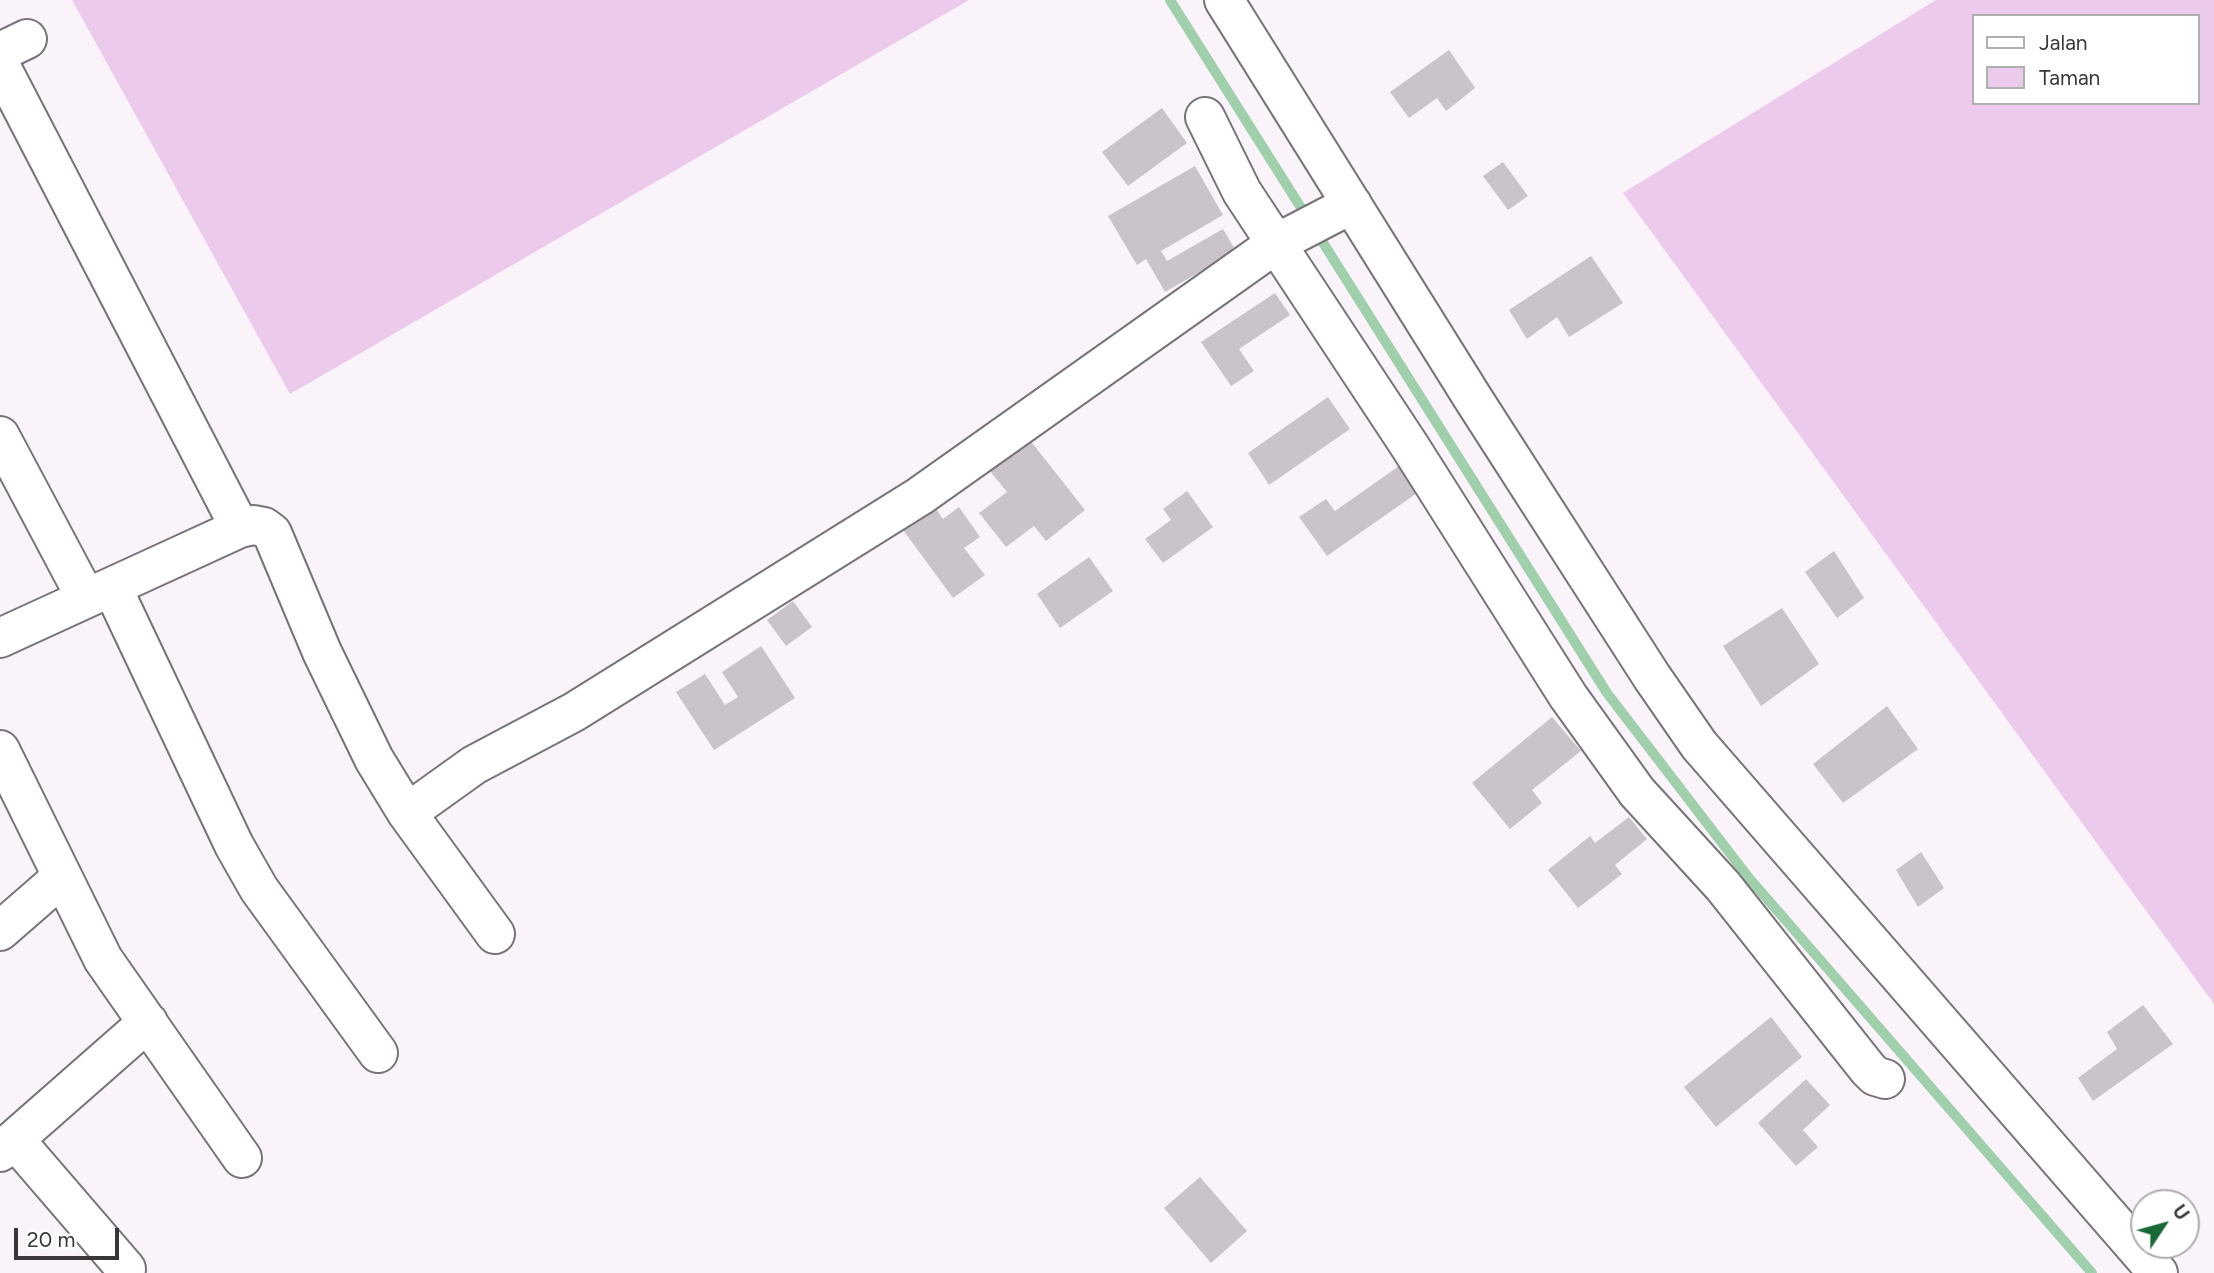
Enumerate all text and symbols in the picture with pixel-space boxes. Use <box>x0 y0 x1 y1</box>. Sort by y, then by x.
legend <box>1972 14 2200 105</box>
text: Jalan <box>2039 30 2088 55</box>
text: Taman <box>2039 65 2100 90</box>
north arrow <box>2130 1189 2200 1259</box>
text: U <box>2168 1200 2194 1225</box>
scale bar <box>18 1214 122 1258</box>
text: 20 m <box>27 1227 75 1252</box>

